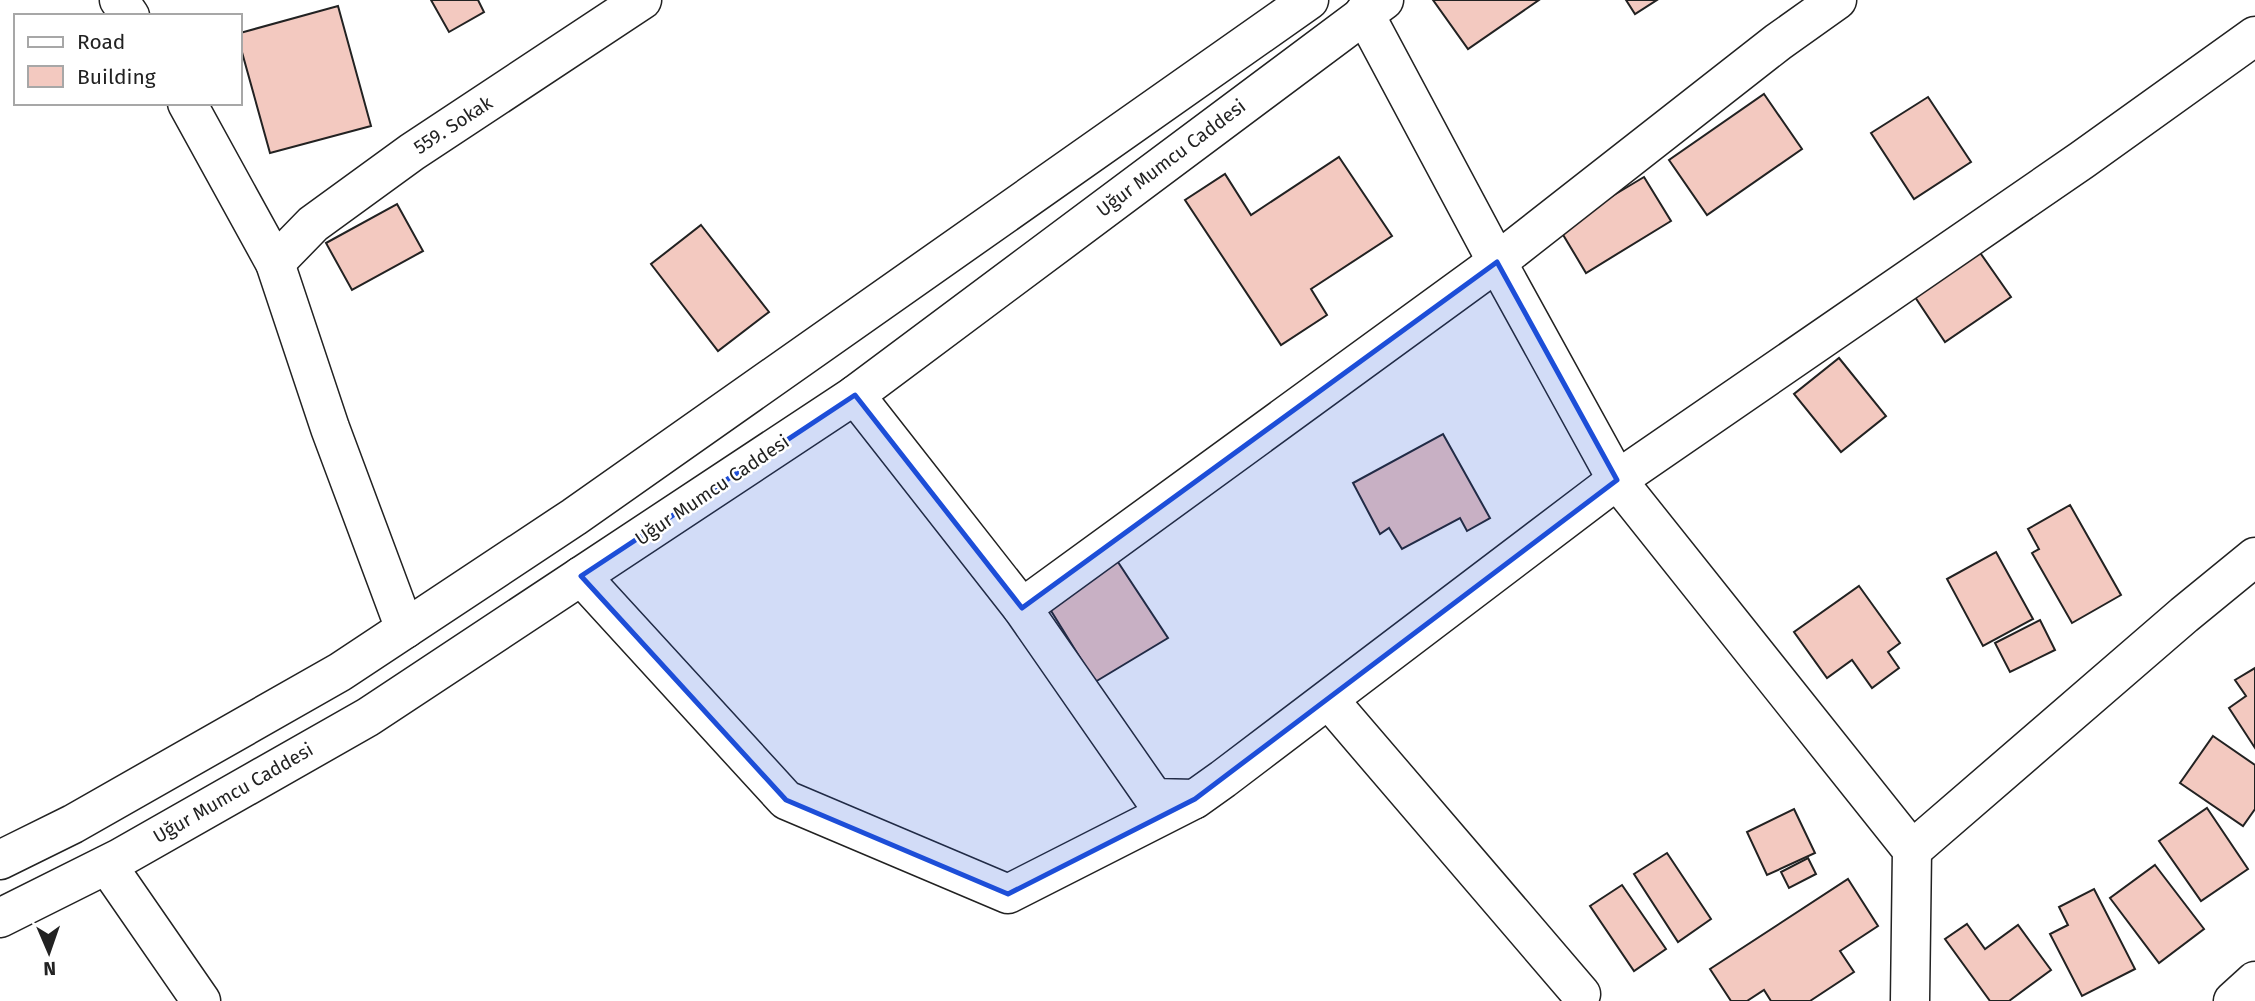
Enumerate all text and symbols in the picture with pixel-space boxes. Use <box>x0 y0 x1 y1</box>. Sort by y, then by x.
legend <box>14 14 242 105</box>
text: Road <box>77 29 125 55</box>
text: Building <box>77 64 156 90</box>
street label: 559. Sokak <box>409 91 497 159</box>
street label: Uğur Mumcu Caddesi <box>1092 94 1250 222</box>
street label: Uğur Mumcu Caddesi <box>631 430 793 550</box>
street label: Uğur Mumcu Caddesi <box>149 738 317 848</box>
north arrow <box>14 917 84 987</box>
text: N <box>43 957 56 980</box>

